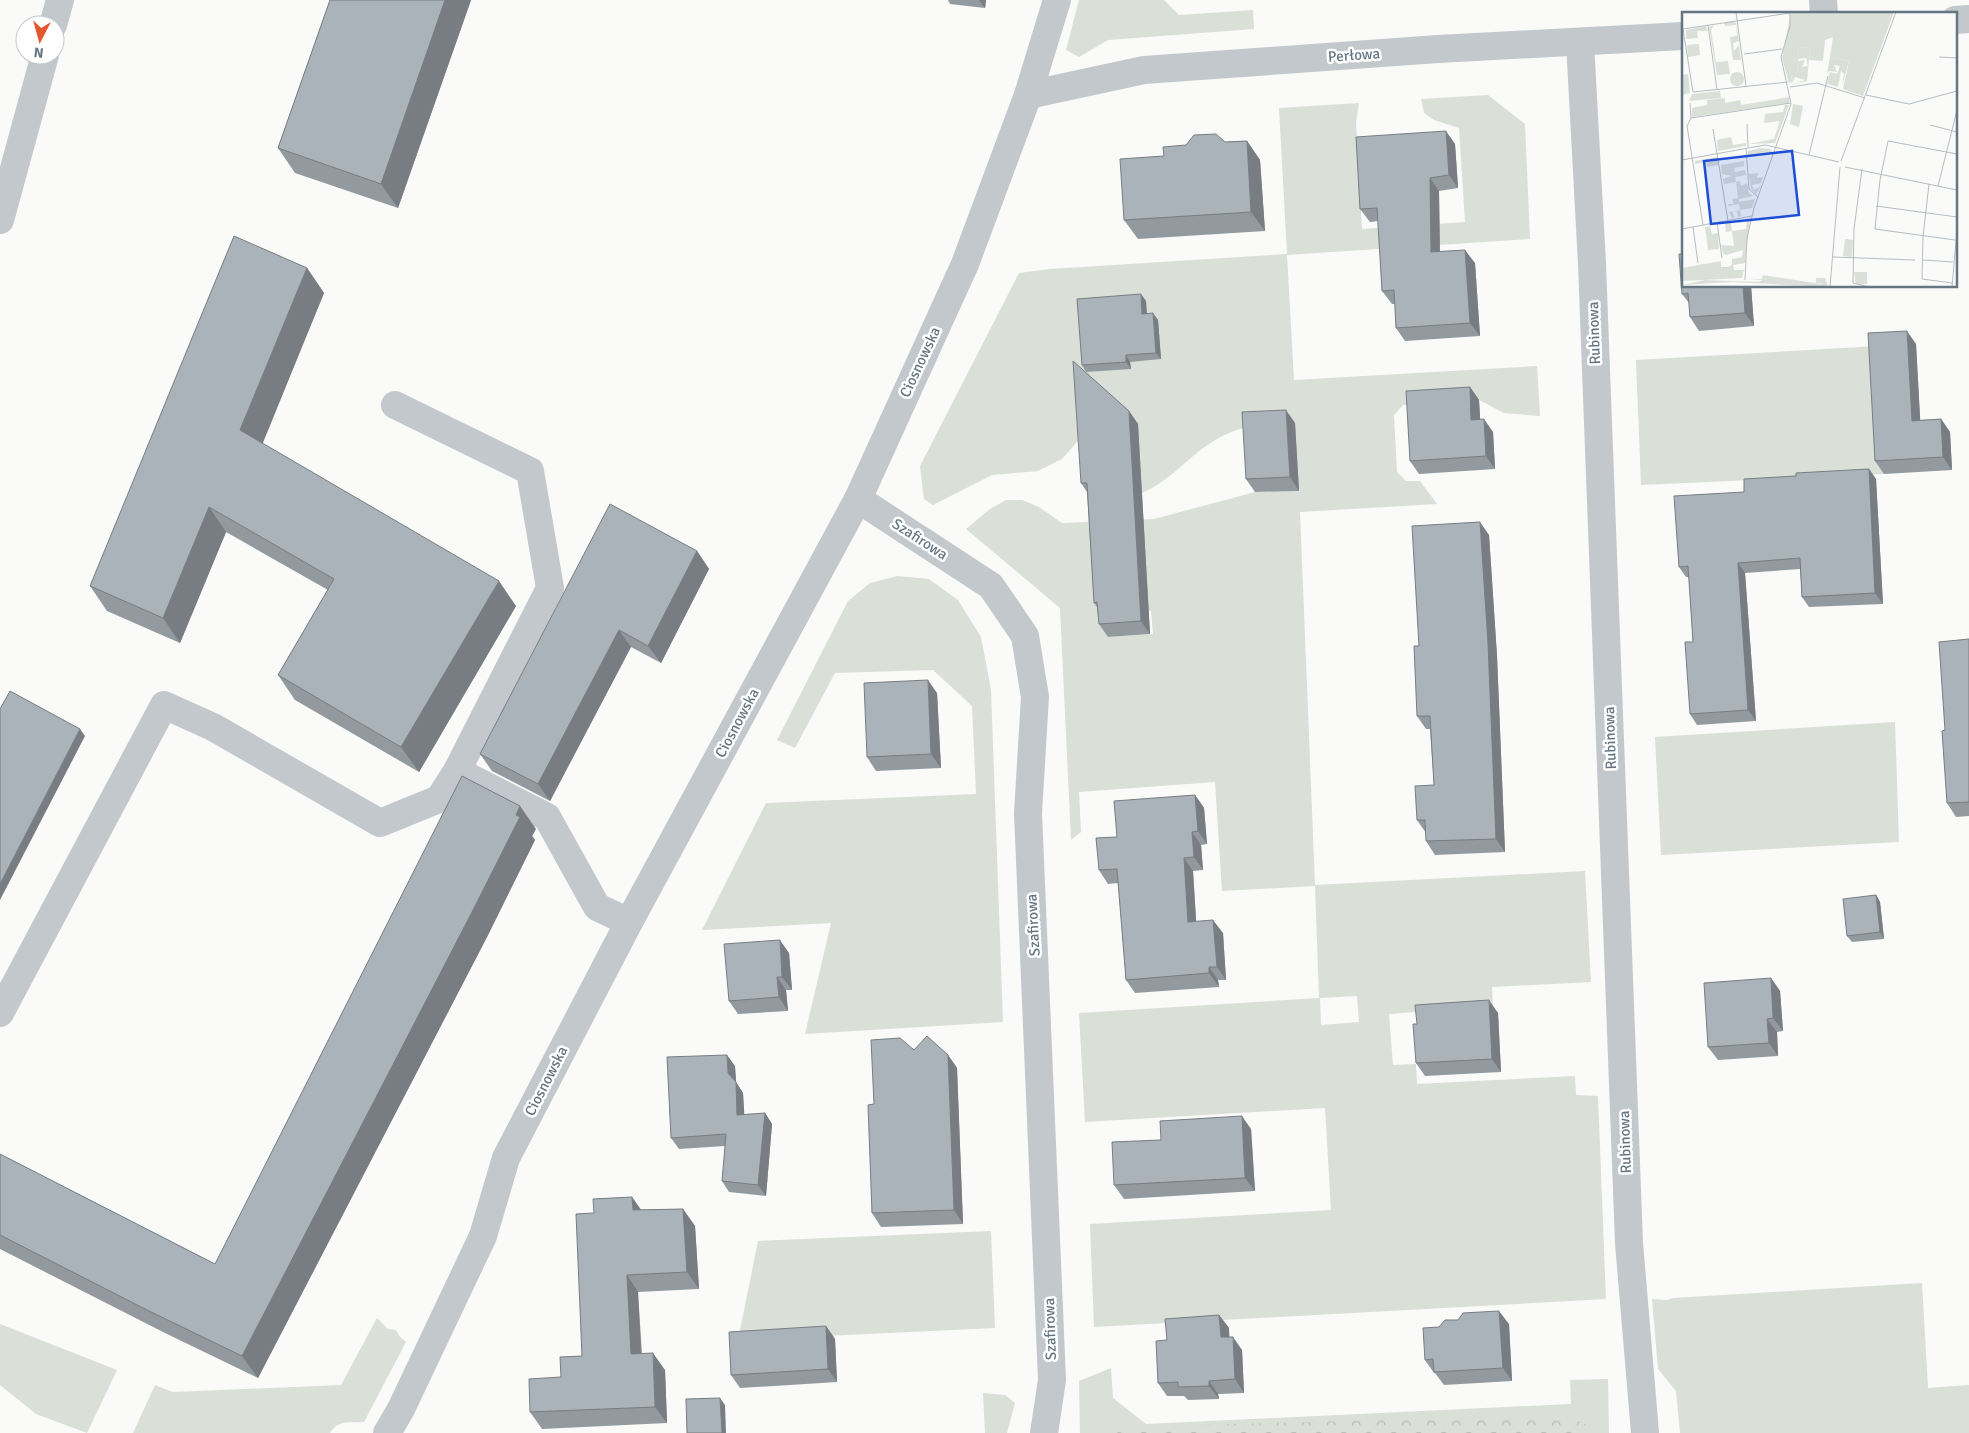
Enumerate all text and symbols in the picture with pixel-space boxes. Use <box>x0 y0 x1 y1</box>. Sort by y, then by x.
inset map <box>1682 12 1956 288</box>
north arrow <box>15 15 65 65</box>
text: N <box>33 43 44 61</box>
street label: Perłowa <box>1327 44 1381 66</box>
street label: Rubinowa <box>1584 301 1604 365</box>
street label: Ciosnowska <box>896 324 944 400</box>
street label: Szafirowa <box>889 514 951 564</box>
street label: Ciosnowska <box>711 685 763 761</box>
street label: Rubinowa <box>1600 706 1620 770</box>
street label: Szafirowa <box>1022 893 1044 957</box>
street label: Ciosnowska <box>521 1043 571 1119</box>
street label: Rubinowa <box>1615 1110 1635 1174</box>
street label: Szafirowa <box>1040 1297 1060 1361</box>

